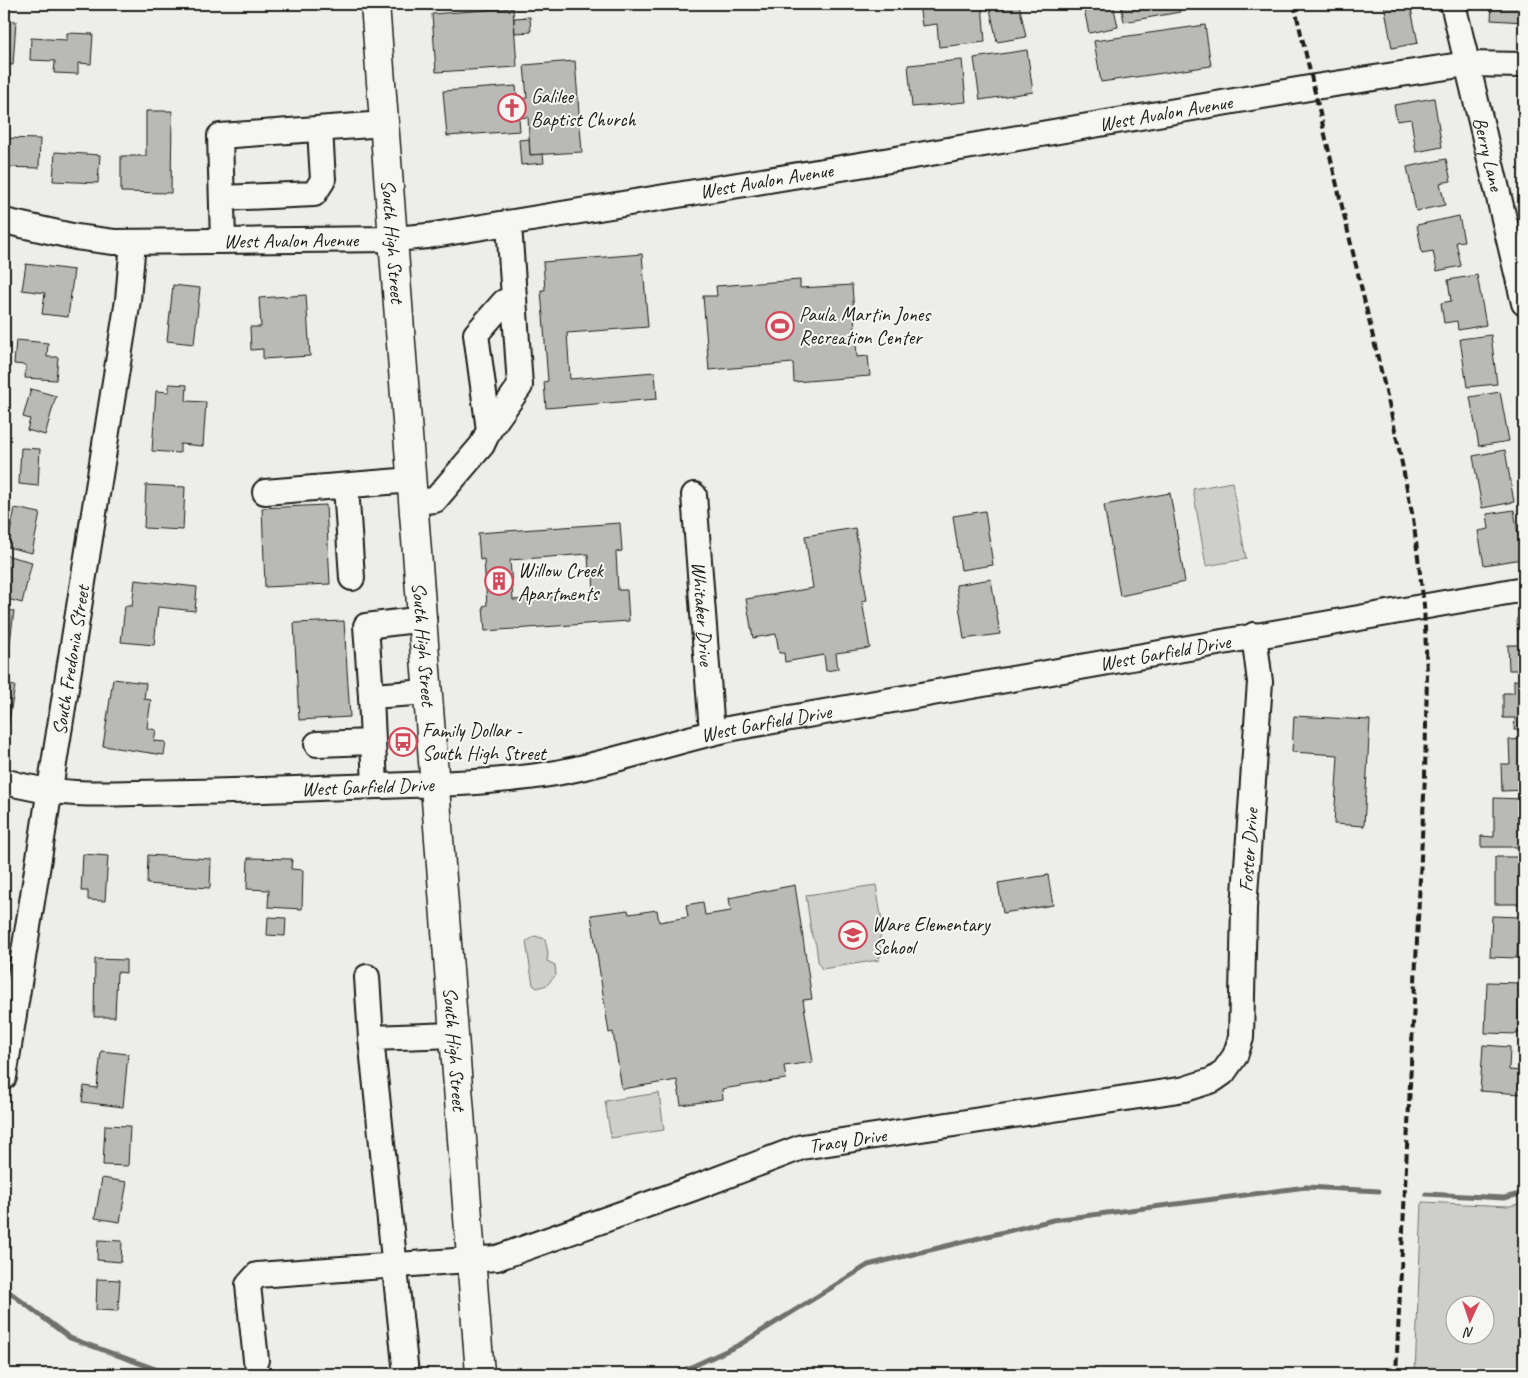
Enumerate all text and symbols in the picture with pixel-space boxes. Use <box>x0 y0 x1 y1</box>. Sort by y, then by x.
place label: Galilee Baptist Church <box>531 84 637 132</box>
street label: West Avalon Avenue <box>1097 89 1235 137</box>
church icon: Galilee Baptist Church <box>497 93 527 123</box>
street label: Berry Lane <box>1467 115 1509 195</box>
street label: West Avalon Avenue <box>698 157 836 204</box>
street label: South High Street <box>376 179 410 306</box>
street label: West Avalon Avenue <box>224 227 360 254</box>
place label: Paula Martin Jones Recreation Center <box>799 302 932 350</box>
sports icon: Paula Martin Jones Recreation Center <box>765 311 795 341</box>
place label: Willow Creek Apartments <box>518 558 604 606</box>
street label: Whitaker Drive <box>686 561 719 668</box>
building icon: Willow Creek Apartments <box>484 566 514 596</box>
street label: South Fredonia Street <box>47 581 96 737</box>
street label: South High Street <box>406 582 441 709</box>
street label: West Garfield Drive <box>1098 629 1234 676</box>
street label: West Garfield Drive <box>698 699 835 748</box>
place label: Family Dollar - South High Street <box>422 718 548 766</box>
bus stop icon: Family Dollar - South High Street <box>388 727 418 757</box>
street label: West Garfield Drive <box>301 772 436 802</box>
street label: Foster Drive <box>1233 806 1264 893</box>
place label: Ware Elementary School <box>872 912 992 960</box>
school or university icon: Ware Elementary School <box>838 920 868 950</box>
street label: South High Street <box>437 986 472 1114</box>
street label: Tracy Drive <box>807 1122 889 1159</box>
north arrow <box>1446 1296 1496 1346</box>
text: N <box>1462 1324 1474 1341</box>

